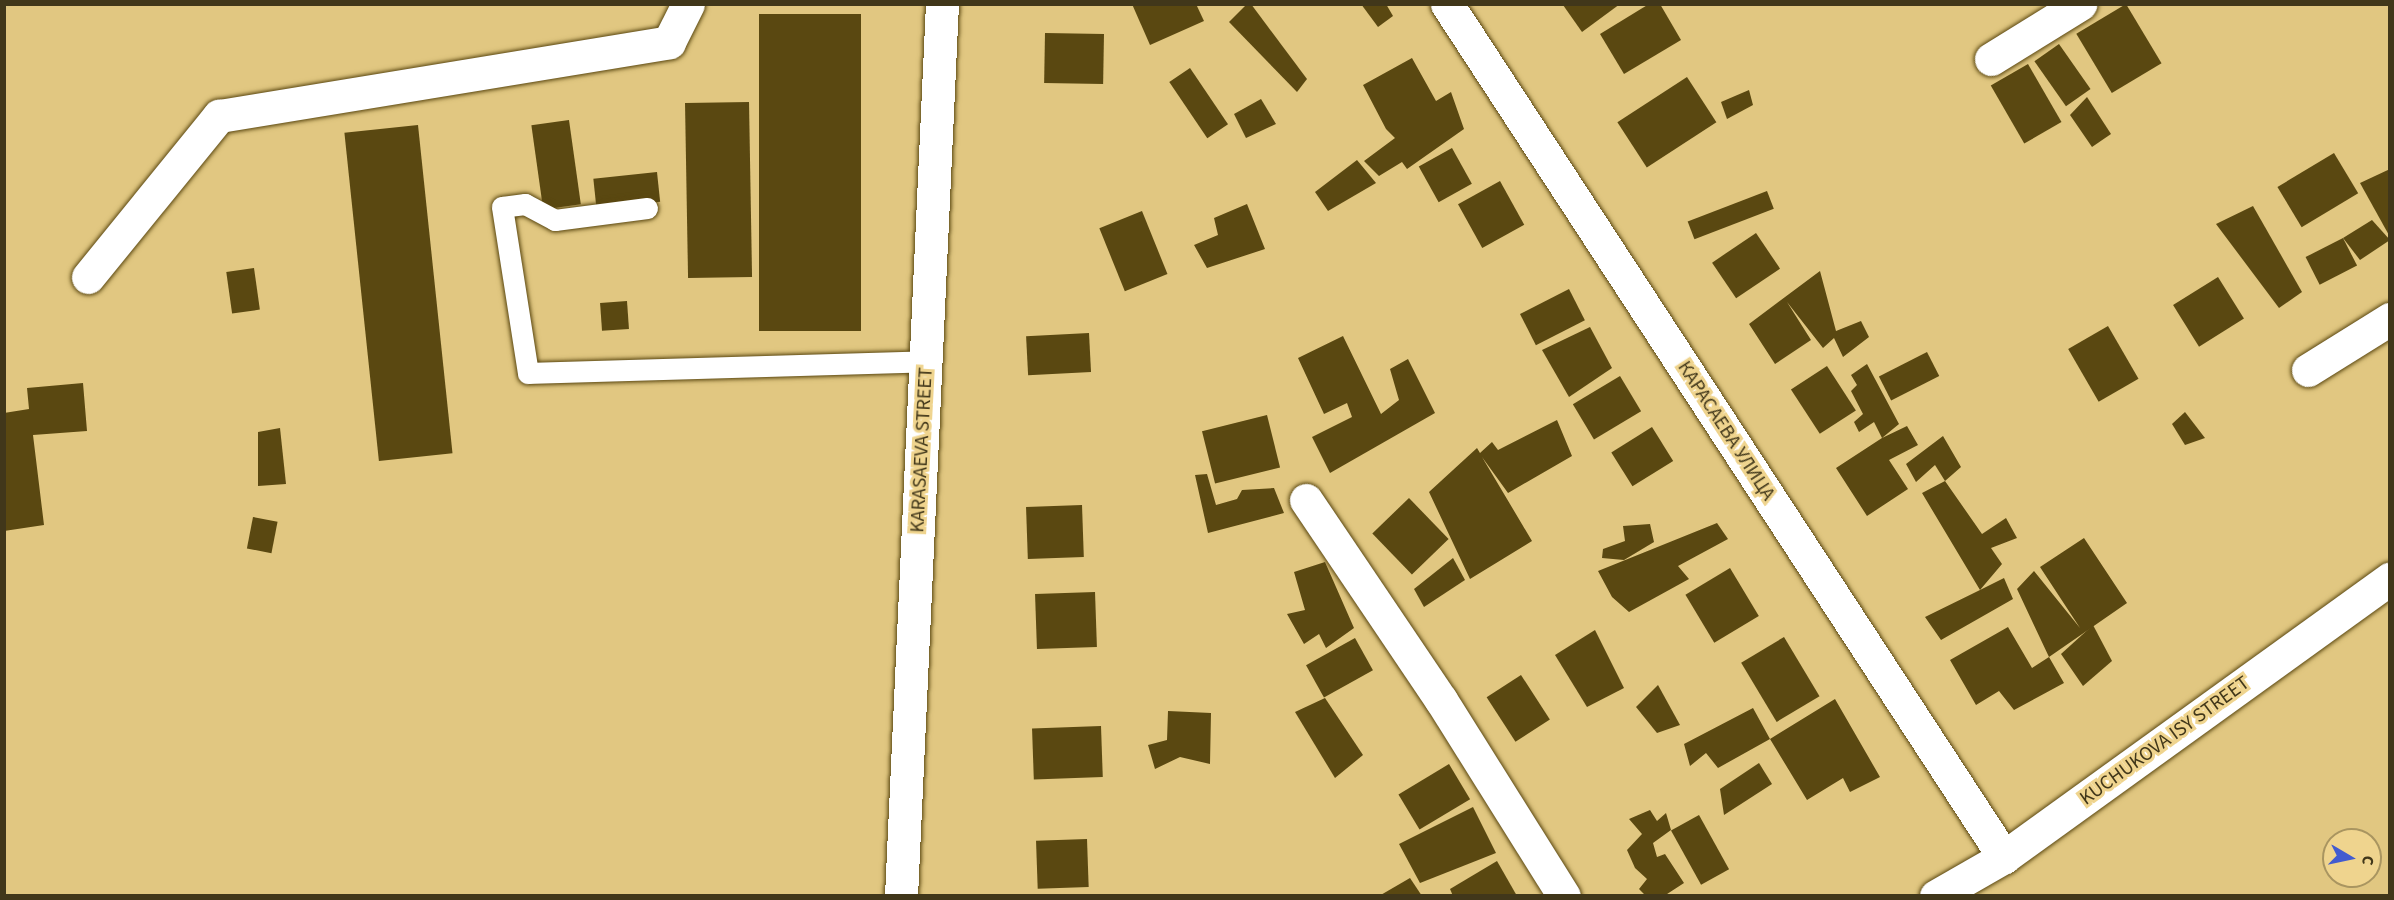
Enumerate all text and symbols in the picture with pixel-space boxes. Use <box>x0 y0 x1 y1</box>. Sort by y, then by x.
street label: КАРАСАЕВА УЛИЦА <box>1672 357 1780 505</box>
street label: KARASAEVA STREET <box>906 367 938 533</box>
street label: KUCHUKOVA ISY STREET <box>2075 671 2255 811</box>
north arrow <box>2322 828 2382 888</box>
text: С <box>2356 854 2379 867</box>

